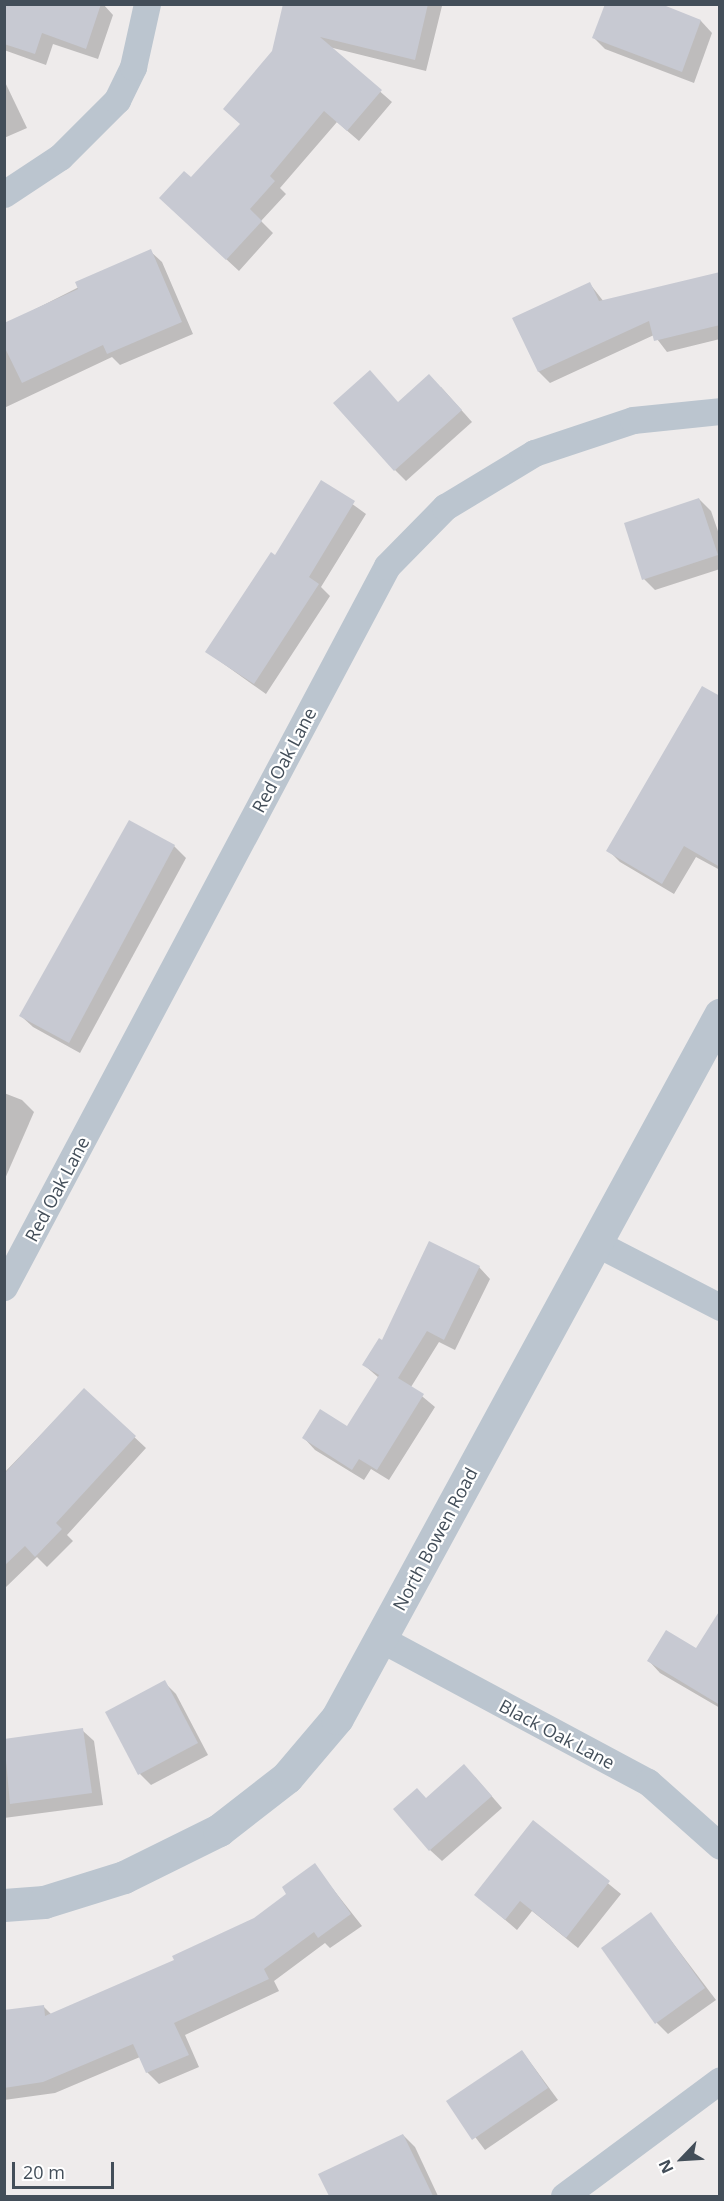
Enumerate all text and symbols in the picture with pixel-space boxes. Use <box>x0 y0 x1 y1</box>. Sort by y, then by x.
street label: Red Oak Lane <box>247 704 321 816</box>
street label: Red Oak Lane <box>20 1133 94 1245</box>
street label: North Bowen Road <box>388 1464 482 1614</box>
street label: Black Oak Lane <box>496 1695 618 1773</box>
north arrow <box>652 2129 712 2189</box>
scale bar <box>15 2150 117 2188</box>
text: N <box>653 2156 678 2177</box>
text: 20 m <box>23 2160 65 2184</box>

